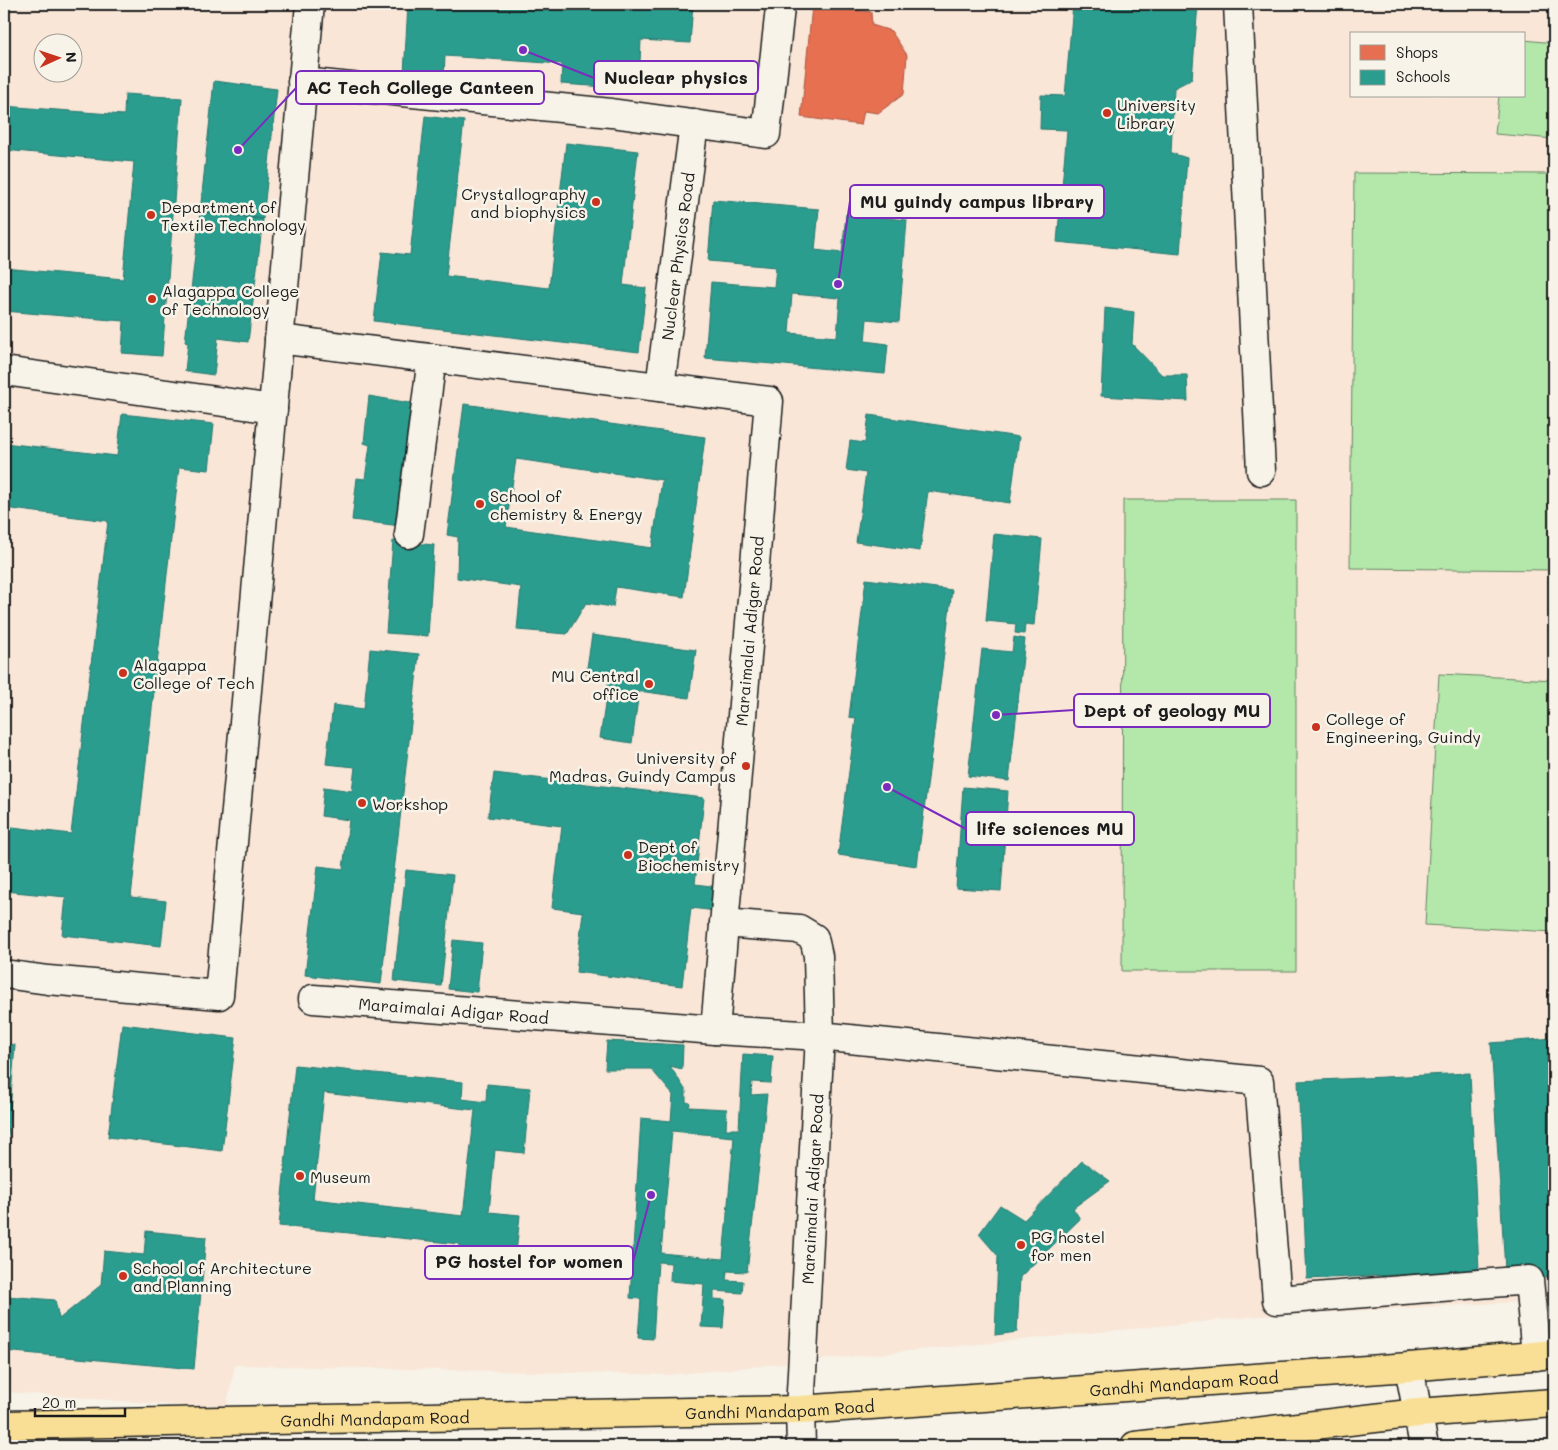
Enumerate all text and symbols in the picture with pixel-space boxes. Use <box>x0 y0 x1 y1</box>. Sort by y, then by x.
north arrow <box>32 32 82 82</box>
legend <box>1350 32 1526 98</box>
text: Shops <box>1396 42 1438 62</box>
text: N <box>62 51 81 63</box>
callout: Nuclear physics <box>594 61 758 94</box>
text: Nuclear physics <box>604 65 748 89</box>
text: Schools <box>1396 66 1451 86</box>
callout: AC Tech College Canteen <box>296 71 544 104</box>
text: AC Tech College Canteen <box>306 75 534 99</box>
place label: University Library <box>1117 94 1196 133</box>
marker: University Library <box>1101 107 1113 119</box>
street label: Nuclear Physics Road <box>656 171 698 341</box>
place label: Crystallography and biophysics <box>461 183 586 222</box>
callout: MU guindy campus library <box>850 185 1104 218</box>
text: MU guindy campus library <box>860 189 1094 213</box>
place label: Department of Textile Technology <box>161 196 306 235</box>
marker: Crystallography and biophysics <box>590 196 602 208</box>
marker: Department of Textile Technology <box>145 209 157 221</box>
place label: Alagappa College of Technology <box>162 280 299 319</box>
marker: Alagappa College of Technology <box>146 293 158 305</box>
place label: School of chemistry & Energy <box>490 485 643 524</box>
marker: School of chemistry & Energy <box>474 498 486 510</box>
street label: Maraimalai Adigar Road <box>730 535 768 727</box>
place label: Alagappa College of Tech <box>133 654 254 693</box>
place label: MU Central office <box>551 665 639 704</box>
marker: Alagappa College of Tech <box>117 667 129 679</box>
marker: MU Central office <box>643 678 655 690</box>
callout: Dept of geology MU <box>1074 694 1270 727</box>
text: Dept of geology MU <box>1084 698 1260 722</box>
place label: College of Engineering, Guindy <box>1326 708 1481 747</box>
marker: College of Engineering, Guindy <box>1310 721 1322 733</box>
place label: University of Madras, Guindy Campus <box>549 747 737 786</box>
marker: University of Madras, Guindy Campus <box>740 760 752 772</box>
place label: Workshop <box>372 793 448 814</box>
marker: Workshop <box>356 797 368 809</box>
callout: life sciences MU <box>966 812 1134 845</box>
text: life sciences MU <box>976 816 1124 840</box>
place label: Dept of Biochemistry <box>638 836 740 875</box>
marker: Dept of Biochemistry <box>622 849 634 861</box>
street label: Maraimalai Adigar Road <box>358 992 550 1028</box>
street label: Maraimalai Adigar Road <box>797 1093 827 1285</box>
place label: Museum <box>310 1166 371 1187</box>
marker: Museum <box>294 1170 306 1182</box>
place label: PG hostel for men <box>1031 1226 1105 1265</box>
marker: PG hostel for men <box>1015 1239 1027 1251</box>
callout: PG hostel for women <box>425 1246 633 1279</box>
text: PG hostel for women <box>435 1249 623 1273</box>
place label: School of Architecture and Planning <box>133 1257 312 1296</box>
marker: School of Architecture and Planning <box>117 1270 129 1282</box>
street label: Gandhi Mandapam Road <box>1089 1366 1279 1400</box>
scale bar <box>35 1385 125 1417</box>
text: 20 m <box>42 1392 76 1412</box>
street label: Gandhi Mandapam Road <box>685 1394 875 1423</box>
street label: Gandhi Mandapam Road <box>280 1406 470 1430</box>

